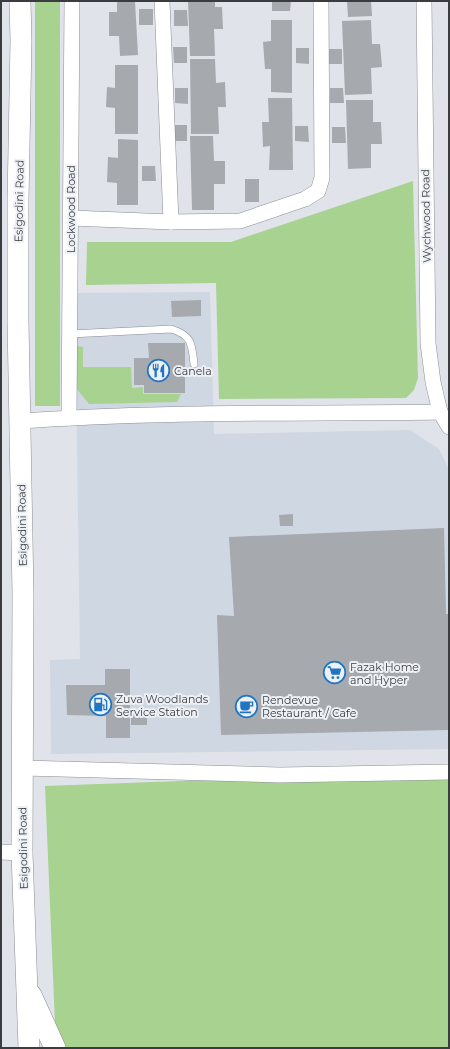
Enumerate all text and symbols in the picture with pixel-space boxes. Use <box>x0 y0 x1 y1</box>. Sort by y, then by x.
street label: Esigodini Road <box>11 160 27 242</box>
street label: Lockwood Road <box>64 165 78 253</box>
street label: Wychwood Road <box>418 169 434 263</box>
restaurant icon: Canela <box>146 358 172 384</box>
place label: Canela <box>174 364 212 378</box>
street label: Esigodini Road <box>14 484 30 566</box>
supermarket icon: Fazak Home and Hyper <box>321 660 347 686</box>
place label: Fazak Home and Hyper <box>350 660 419 687</box>
fuel station icon: Zuva Woodlands Service Station <box>88 692 114 718</box>
place label: Zuva Woodlands Service Station <box>116 692 209 719</box>
cafe icon: Rendevue Restaurant / Cafe <box>234 693 260 719</box>
place label: Rendevue Restaurant / Cafe <box>262 693 357 720</box>
street label: Esigodini Road <box>15 807 31 889</box>

